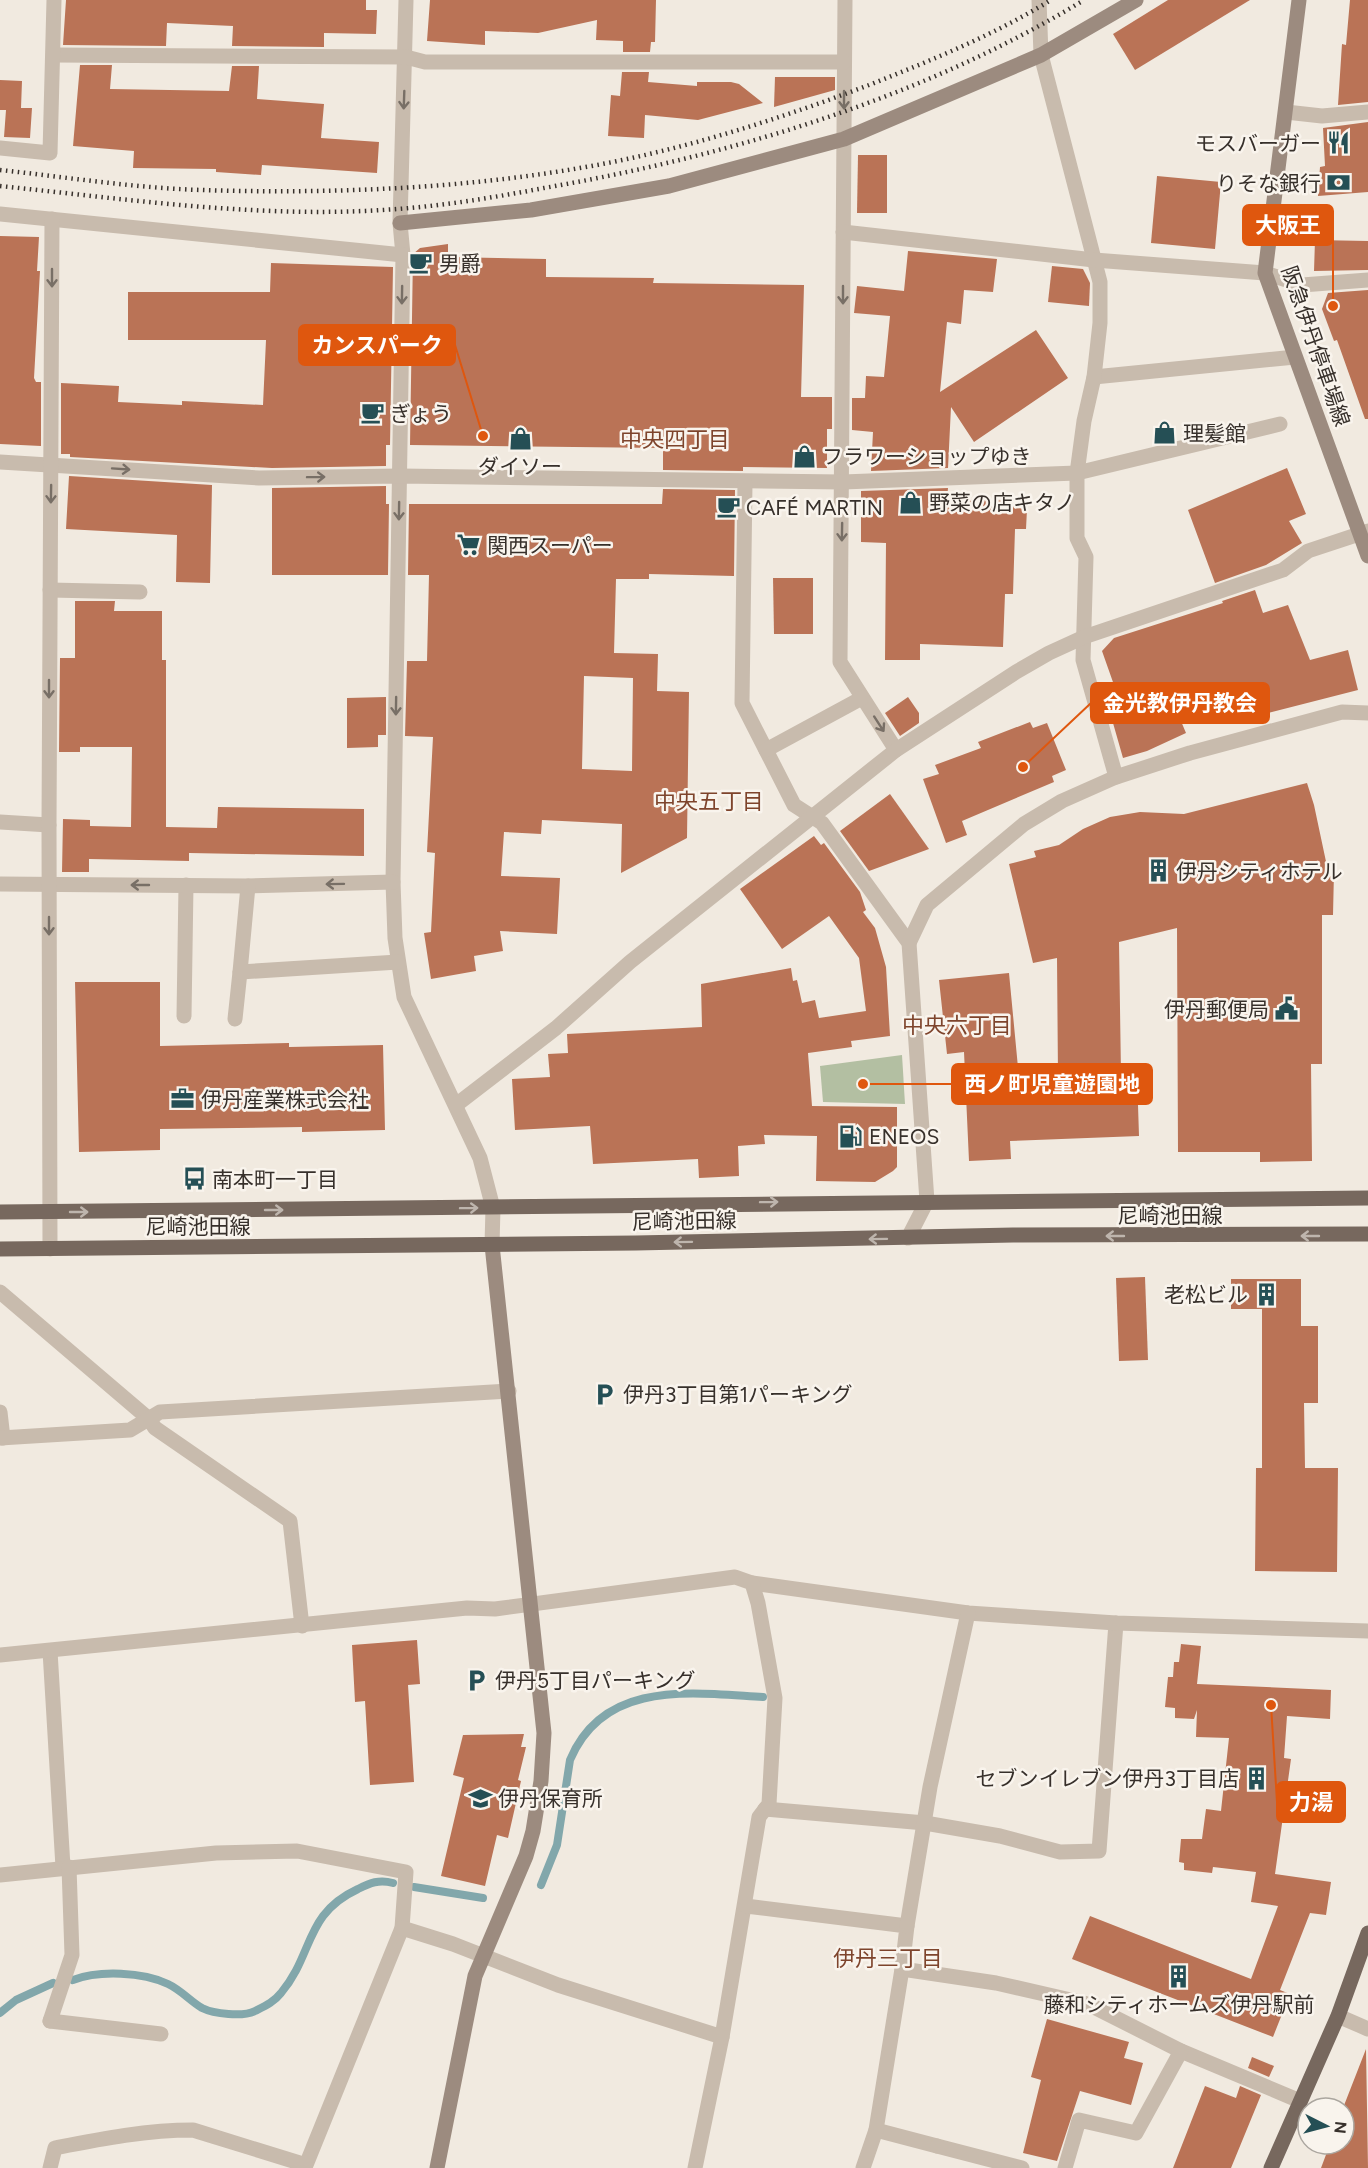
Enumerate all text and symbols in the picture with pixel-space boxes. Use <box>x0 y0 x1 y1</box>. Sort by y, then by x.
one-way arrow <box>399 90 410 110</box>
one-way arrow <box>838 90 850 110</box>
restaurant icon: モスバーガー <box>1326 130 1352 156</box>
place label: モスバーガー <box>1195 131 1321 156</box>
bank icon: りそな銀行 <box>1326 170 1352 196</box>
place label: りそな銀行 <box>1216 171 1321 196</box>
callout: 大阪王 <box>1243 205 1333 245</box>
text: 大阪王 <box>1255 212 1321 239</box>
cafe icon: 男爵 <box>408 250 434 276</box>
place label: 男爵 <box>439 251 481 276</box>
street label: 阪急伊丹停車場線 <box>1277 263 1355 429</box>
one-way arrow <box>46 267 58 287</box>
one-way arrow <box>396 285 408 305</box>
one-way arrow <box>837 285 849 305</box>
callout: カンスパーク <box>299 325 455 365</box>
text: カンスパーク <box>311 332 443 359</box>
cafe icon: ぎょう <box>359 400 385 426</box>
place label: ぎょう <box>390 401 452 426</box>
shop icon: 理髪館 <box>1152 420 1178 446</box>
place label: 理髪館 <box>1183 421 1246 446</box>
shop icon: ダイソー <box>507 425 533 451</box>
district label: 中央四丁目 <box>620 426 730 453</box>
shop icon: フラワーショップゆき <box>791 443 817 469</box>
place label: フラワーショップゆき <box>822 444 1032 469</box>
place label: ダイソー <box>478 454 562 479</box>
one-way arrow <box>111 464 131 475</box>
one-way arrow <box>305 472 325 483</box>
one-way arrow <box>45 483 57 503</box>
shop icon: 野菜の店キタノ <box>898 489 924 515</box>
place label: 野菜の店キタノ <box>929 490 1075 515</box>
cafe icon: CAFÉ MARTIN <box>715 494 741 520</box>
place label: CAFÉ MARTIN <box>746 495 883 520</box>
one-way arrow <box>393 501 405 521</box>
one-way arrow <box>836 522 848 542</box>
supermarket icon: 関西スーパー <box>456 532 482 558</box>
place label: 関西スーパー <box>487 533 613 558</box>
one-way arrow <box>44 678 55 698</box>
callout: 金光教伊丹教会 <box>1091 683 1269 723</box>
text: 金光教伊丹教会 <box>1103 690 1257 717</box>
one-way arrow <box>390 696 402 716</box>
one-way arrow <box>874 715 886 732</box>
district label: 中央五丁目 <box>654 788 764 815</box>
building icon: 伊丹シティホテル <box>1145 858 1171 884</box>
place label: 伊丹シティホテル <box>1176 859 1343 884</box>
one-way arrow <box>325 878 345 889</box>
one-way arrow <box>130 879 150 891</box>
one-way arrow <box>43 915 55 935</box>
public building icon: 伊丹郵便局 <box>1274 996 1300 1022</box>
place label: 伊丹郵便局 <box>1164 997 1269 1022</box>
district label: 中央六丁目 <box>902 1012 1012 1039</box>
callout: 西ノ町児童遊園地 <box>952 1064 1152 1104</box>
text: 西ノ町児童遊園地 <box>964 1071 1140 1098</box>
office icon: 伊丹産業株式会社 <box>170 1086 196 1112</box>
place label: 伊丹産業株式会社 <box>201 1087 369 1112</box>
fuel station icon: ENEOS <box>838 1123 864 1149</box>
place label: ENEOS <box>869 1124 939 1149</box>
bus stop icon: 南本町一丁目 <box>181 1166 207 1192</box>
place label: 南本町一丁目 <box>212 1167 338 1192</box>
one-way arrow <box>759 1197 779 1208</box>
one-way arrow <box>459 1202 479 1214</box>
street label: 尼崎池田線 <box>1118 1203 1223 1228</box>
one-way arrow <box>264 1204 284 1216</box>
one-way arrow <box>69 1206 89 1218</box>
street label: 尼崎池田線 <box>631 1208 737 1234</box>
street label: 尼崎池田線 <box>146 1214 251 1239</box>
one-way arrow <box>1105 1230 1125 1242</box>
one-way arrow <box>1300 1230 1320 1242</box>
one-way arrow <box>868 1233 888 1244</box>
one-way arrow <box>673 1237 693 1248</box>
building icon: 老松ビル <box>1253 1281 1279 1307</box>
place label: 老松ビル <box>1164 1282 1248 1307</box>
parking icon: 伊丹3丁目第1パーキング <box>592 1381 618 1407</box>
place label: 伊丹3丁目第1パーキング <box>623 1382 852 1407</box>
parking icon: 伊丹5丁目パーキング <box>464 1667 490 1693</box>
place label: 伊丹5丁目パーキング <box>495 1668 695 1693</box>
building icon: セブンイレブン伊丹3丁目店 <box>1244 1765 1270 1791</box>
place label: セブンイレブン伊丹3丁目店 <box>976 1766 1239 1791</box>
callout: 力湯 <box>1277 1782 1345 1822</box>
school or university icon: 伊丹保育所 <box>467 1785 493 1811</box>
place label: 伊丹保育所 <box>498 1786 603 1811</box>
text: 力湯 <box>1289 1789 1333 1816</box>
district label: 伊丹三丁目 <box>833 1945 943 1972</box>
building icon: 藤和シティホームズ伊丹駅前 <box>1166 1963 1192 1989</box>
place label: 藤和シティホームズ伊丹駅前 <box>1043 1992 1315 2017</box>
north arrow <box>1296 2096 1356 2156</box>
text: N <box>1330 2120 1351 2135</box>

